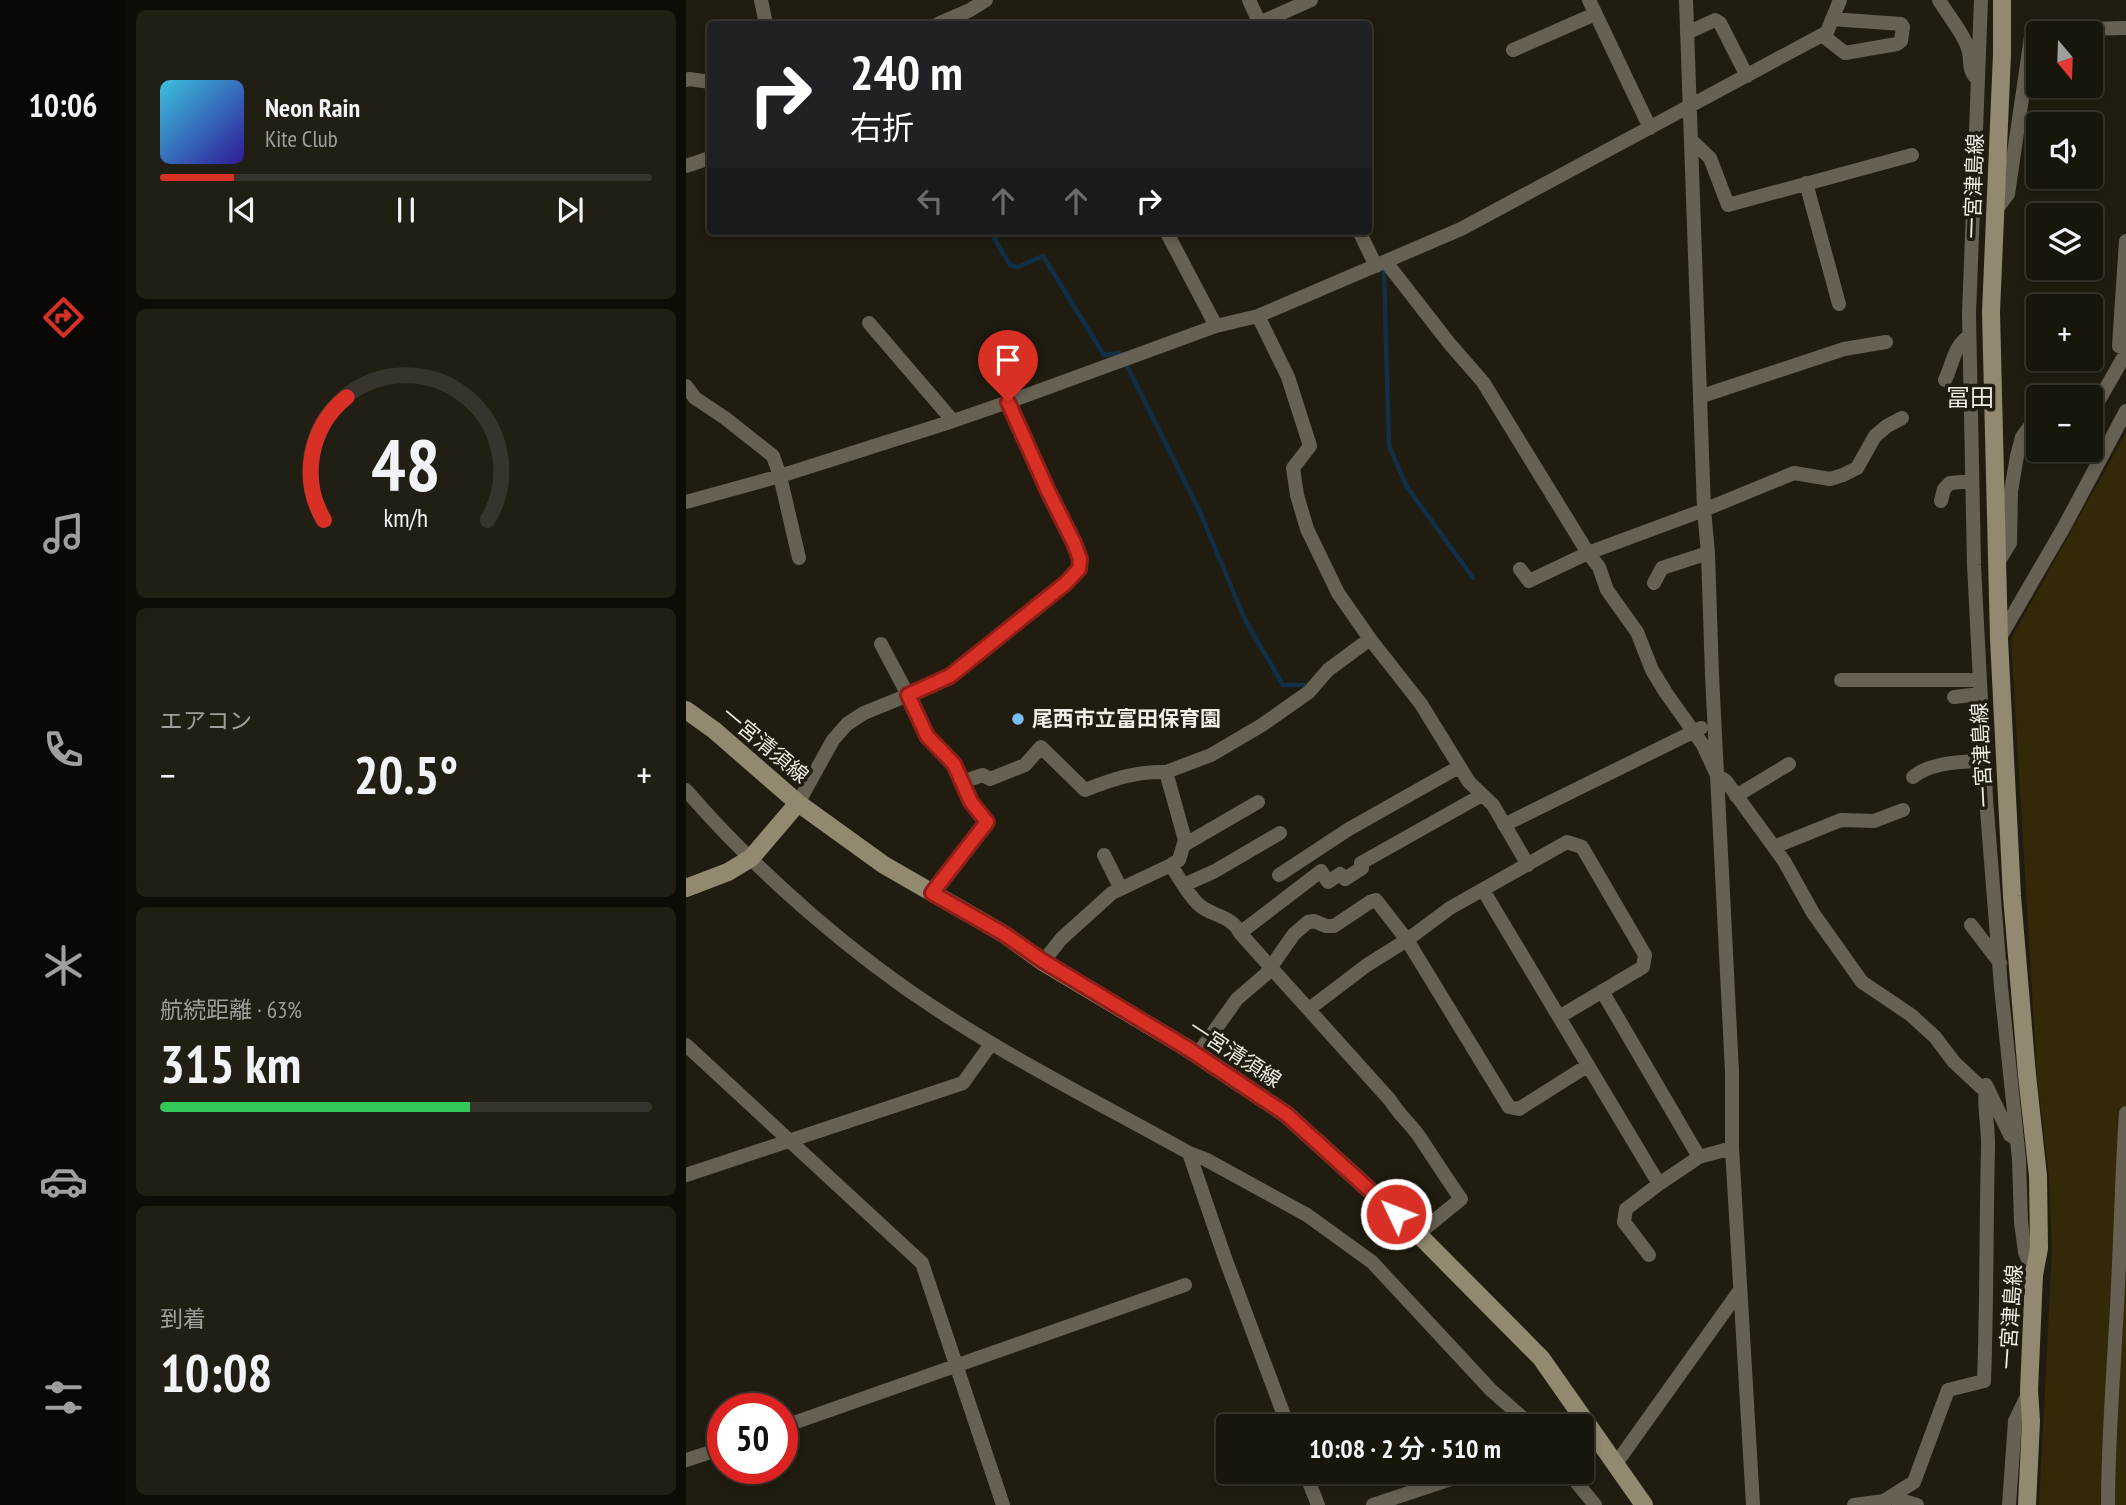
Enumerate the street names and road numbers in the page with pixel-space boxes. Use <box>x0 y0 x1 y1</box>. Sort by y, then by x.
street label: 一宮津島線 <box>1958 133 1989 239</box>
street label: 一宮清須線 <box>716 701 814 789</box>
street label: 一宮津島線 <box>1965 702 1998 808</box>
street label: 一宮清須線 <box>1184 1014 1287 1093</box>
street label: 一宮津島線 <box>1993 1264 2028 1370</box>

